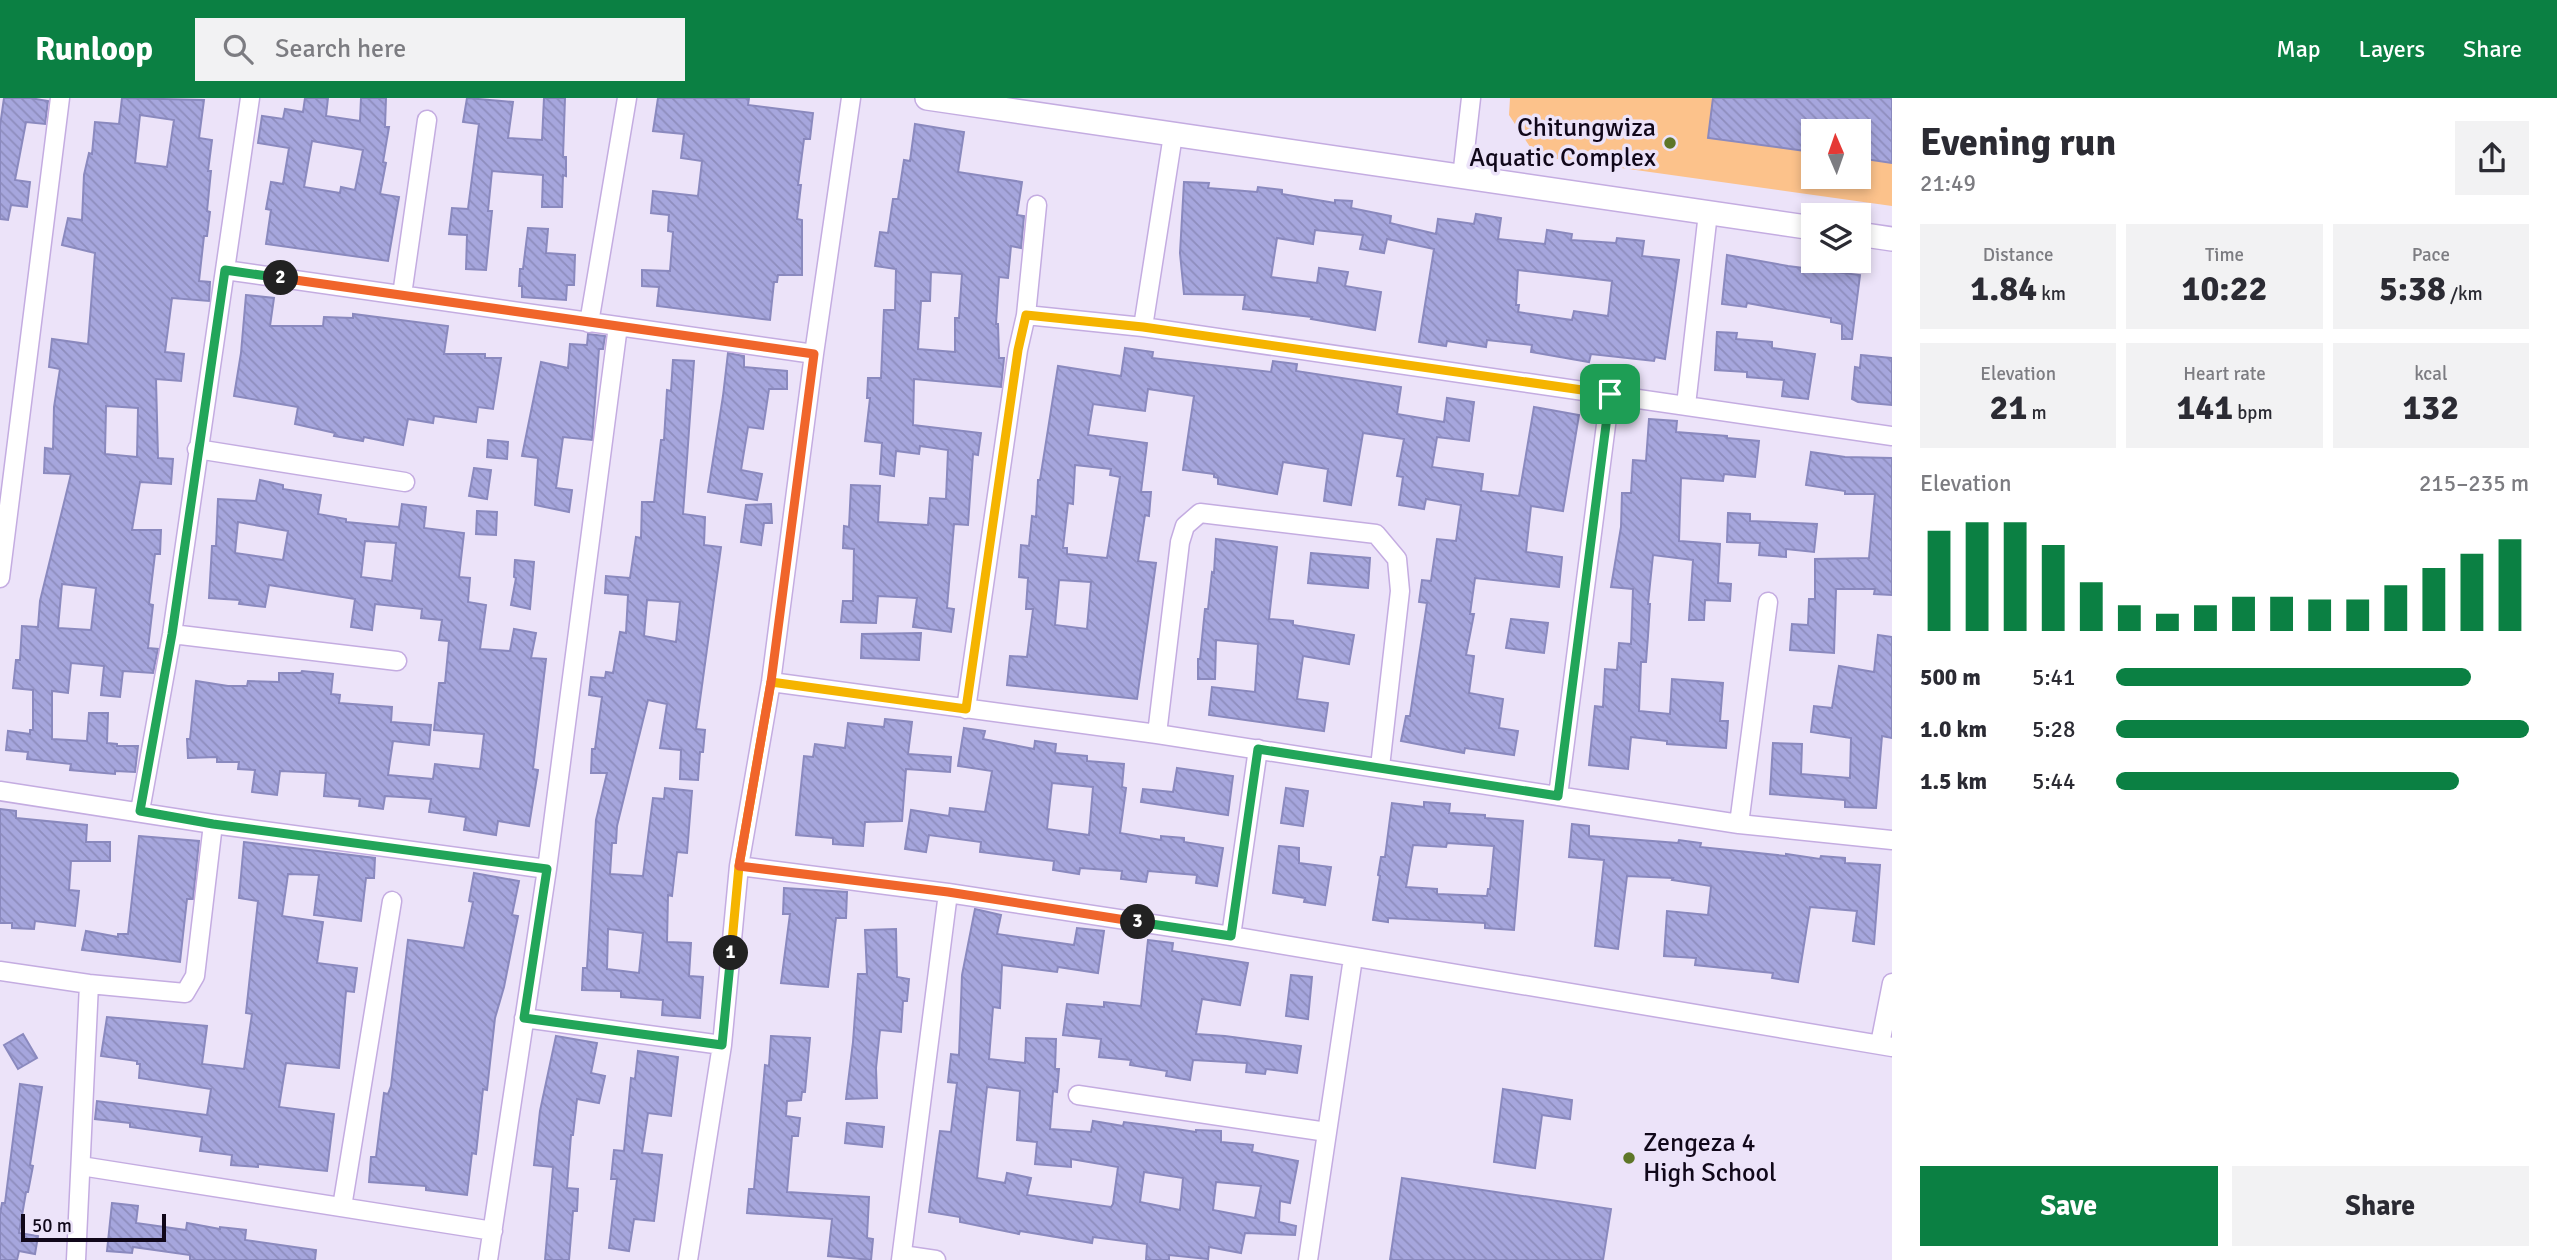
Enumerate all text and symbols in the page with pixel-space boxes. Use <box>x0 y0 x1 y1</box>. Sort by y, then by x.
search box <box>195 18 685 81</box>
text: Runloop <box>35 29 153 70</box>
icon: search <box>219 30 257 68</box>
text: Search here <box>275 33 406 65</box>
text: Map <box>2276 34 2321 64</box>
text: Layers <box>2359 34 2425 64</box>
text: Share <box>2463 34 2522 64</box>
place label: Chitungwiza Aquatic Complex <box>1469 112 1656 174</box>
north arrow <box>1801 119 1871 189</box>
map controls <box>1801 119 1871 273</box>
text: Evening run <box>1920 119 2116 166</box>
button: share <box>2455 121 2529 195</box>
marker: Chitungwiza Aquatic Complex <box>1662 135 1678 151</box>
text: 21:49 <box>1920 169 1976 198</box>
button: layers <box>1801 203 1871 273</box>
text: Distance <box>1983 243 2054 267</box>
text: Time <box>2205 243 2244 267</box>
text: Pace <box>2412 243 2450 267</box>
pin: 2 <box>264 260 298 296</box>
text: 2 <box>275 265 286 289</box>
text: 1.84 <box>1970 267 2037 310</box>
text: 10:22 <box>2182 267 2267 310</box>
text: 5:38 <box>2379 267 2446 310</box>
text: km <box>2037 282 2066 306</box>
text: /km <box>2446 282 2483 306</box>
text: Elevation <box>1980 362 2056 386</box>
text: Heart rate <box>2183 362 2266 386</box>
text: kcal <box>2414 362 2447 386</box>
pin <box>1580 364 1640 424</box>
icon: arrive <box>1591 375 1629 413</box>
text: 21 <box>1990 386 2027 429</box>
text: 141 <box>2176 386 2233 429</box>
text: 132 <box>2402 386 2459 429</box>
text: m <box>2027 401 2047 425</box>
text: bpm <box>2233 401 2273 425</box>
text: Elevation <box>1920 469 2012 498</box>
text: 215–235 m <box>2419 469 2529 498</box>
text: 500 m <box>1920 663 1981 692</box>
text: 5:41 <box>2032 663 2075 692</box>
text: 1.0 km <box>1920 715 1987 744</box>
text: 5:28 <box>2032 715 2075 744</box>
text: 1.5 km <box>1920 767 1987 796</box>
text: 5:44 <box>2032 767 2075 796</box>
pin: 3 <box>1120 904 1156 940</box>
text: 3 <box>1132 909 1143 933</box>
pin: 1 <box>714 936 748 970</box>
text: 1 <box>725 940 736 964</box>
place label: Zengeza 4 High School <box>1643 1127 1777 1189</box>
marker: Zengeza 4 High School <box>1621 1150 1637 1166</box>
button: Save <box>1920 1166 2218 1246</box>
button: Share <box>2232 1166 2529 1246</box>
scale bar <box>21 1211 166 1243</box>
text: 50 m <box>32 1214 72 1238</box>

